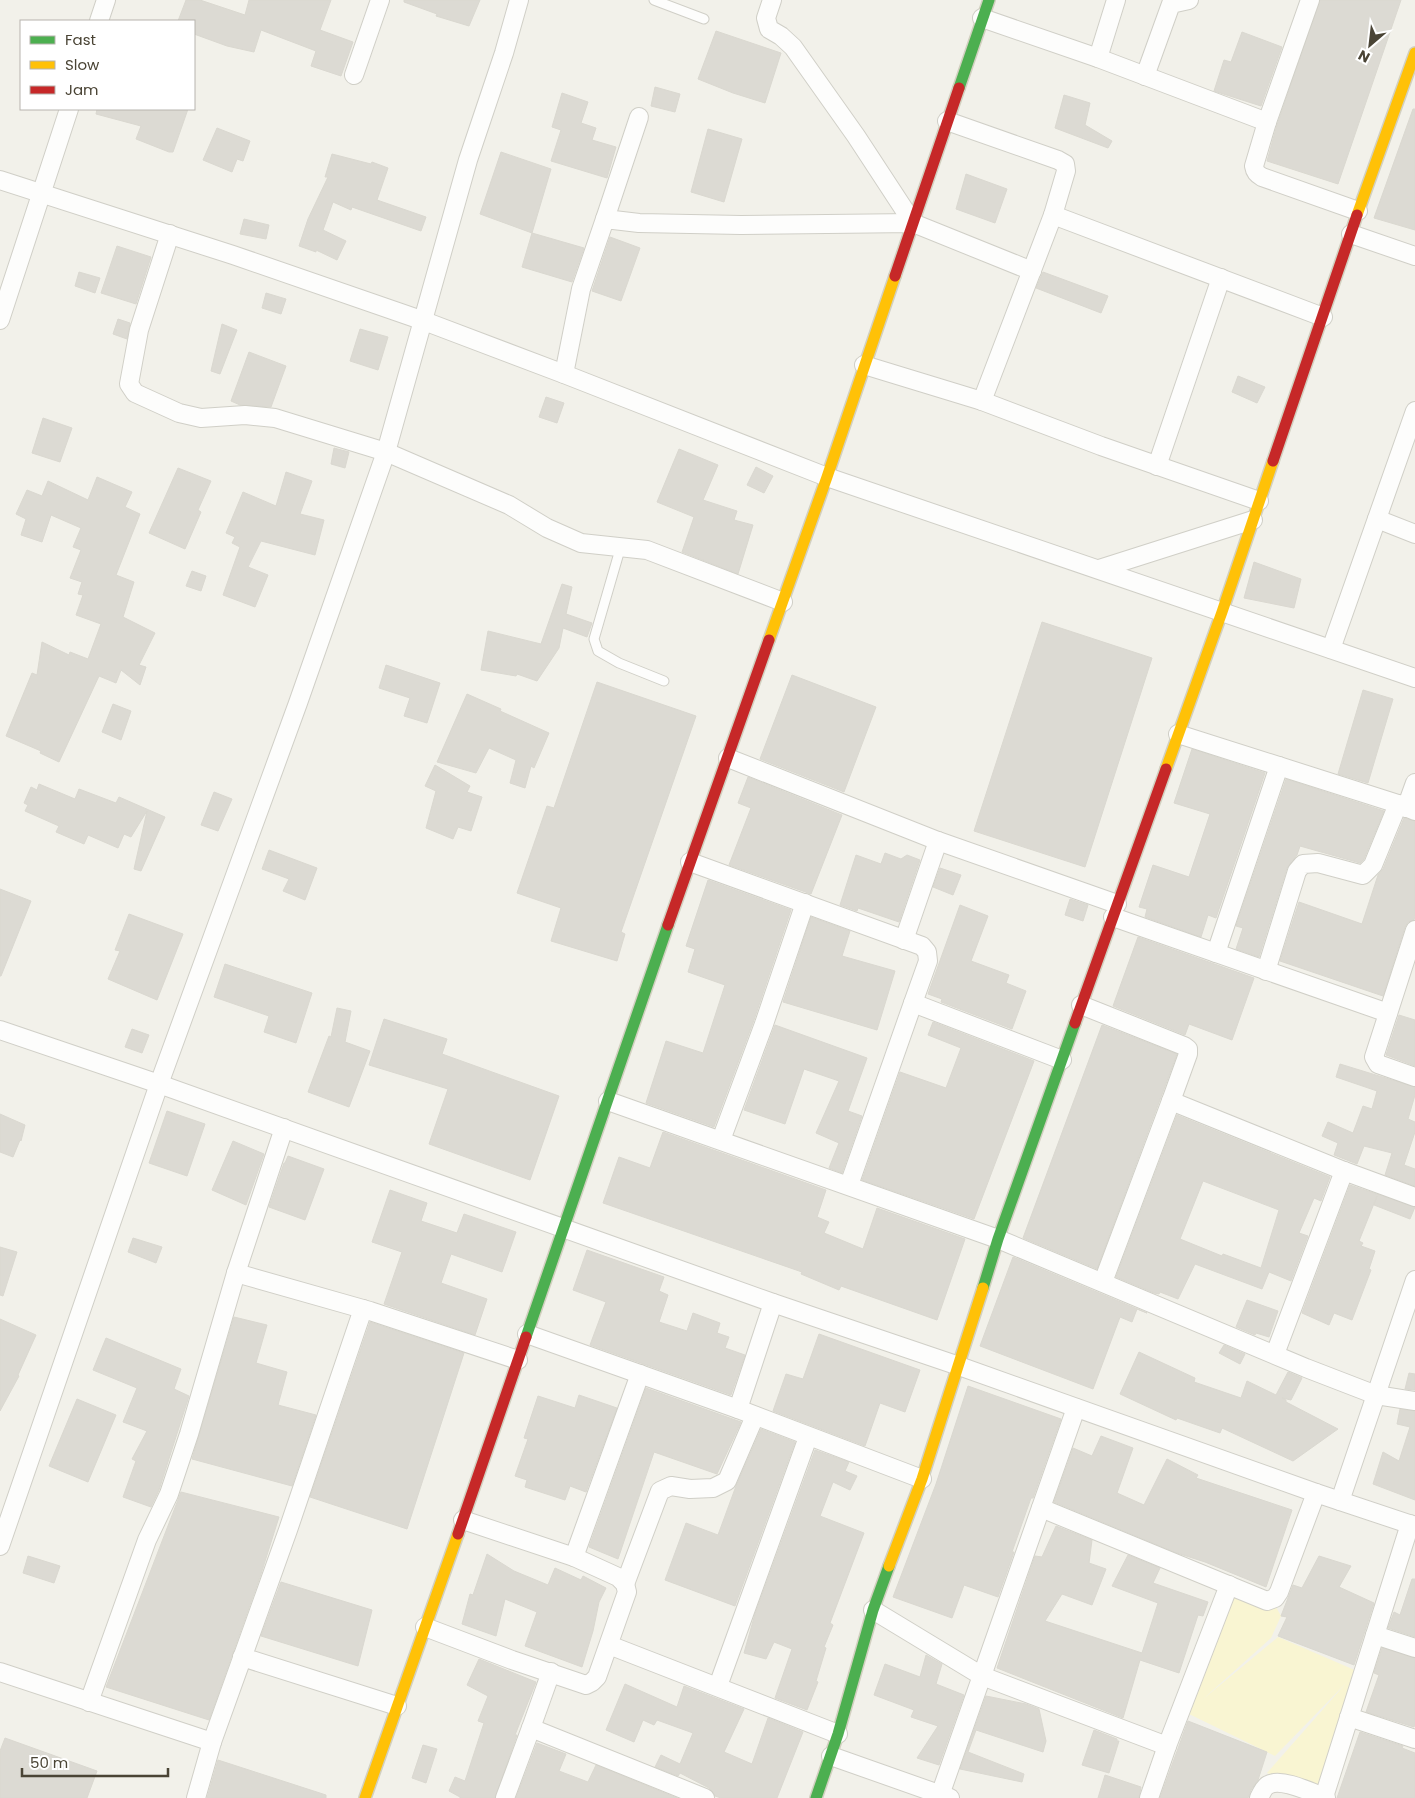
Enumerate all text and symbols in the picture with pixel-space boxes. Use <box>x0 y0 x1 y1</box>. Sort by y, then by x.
legend <box>20 20 195 110</box>
north arrow <box>1345 20 1395 70</box>
text: Fast <box>65 29 96 50</box>
text: N <box>1355 45 1373 68</box>
text: Slow <box>65 54 100 75</box>
text: Jam <box>65 79 99 100</box>
scale bar <box>22 1746 169 1778</box>
text: 50 m <box>30 1752 68 1773</box>

